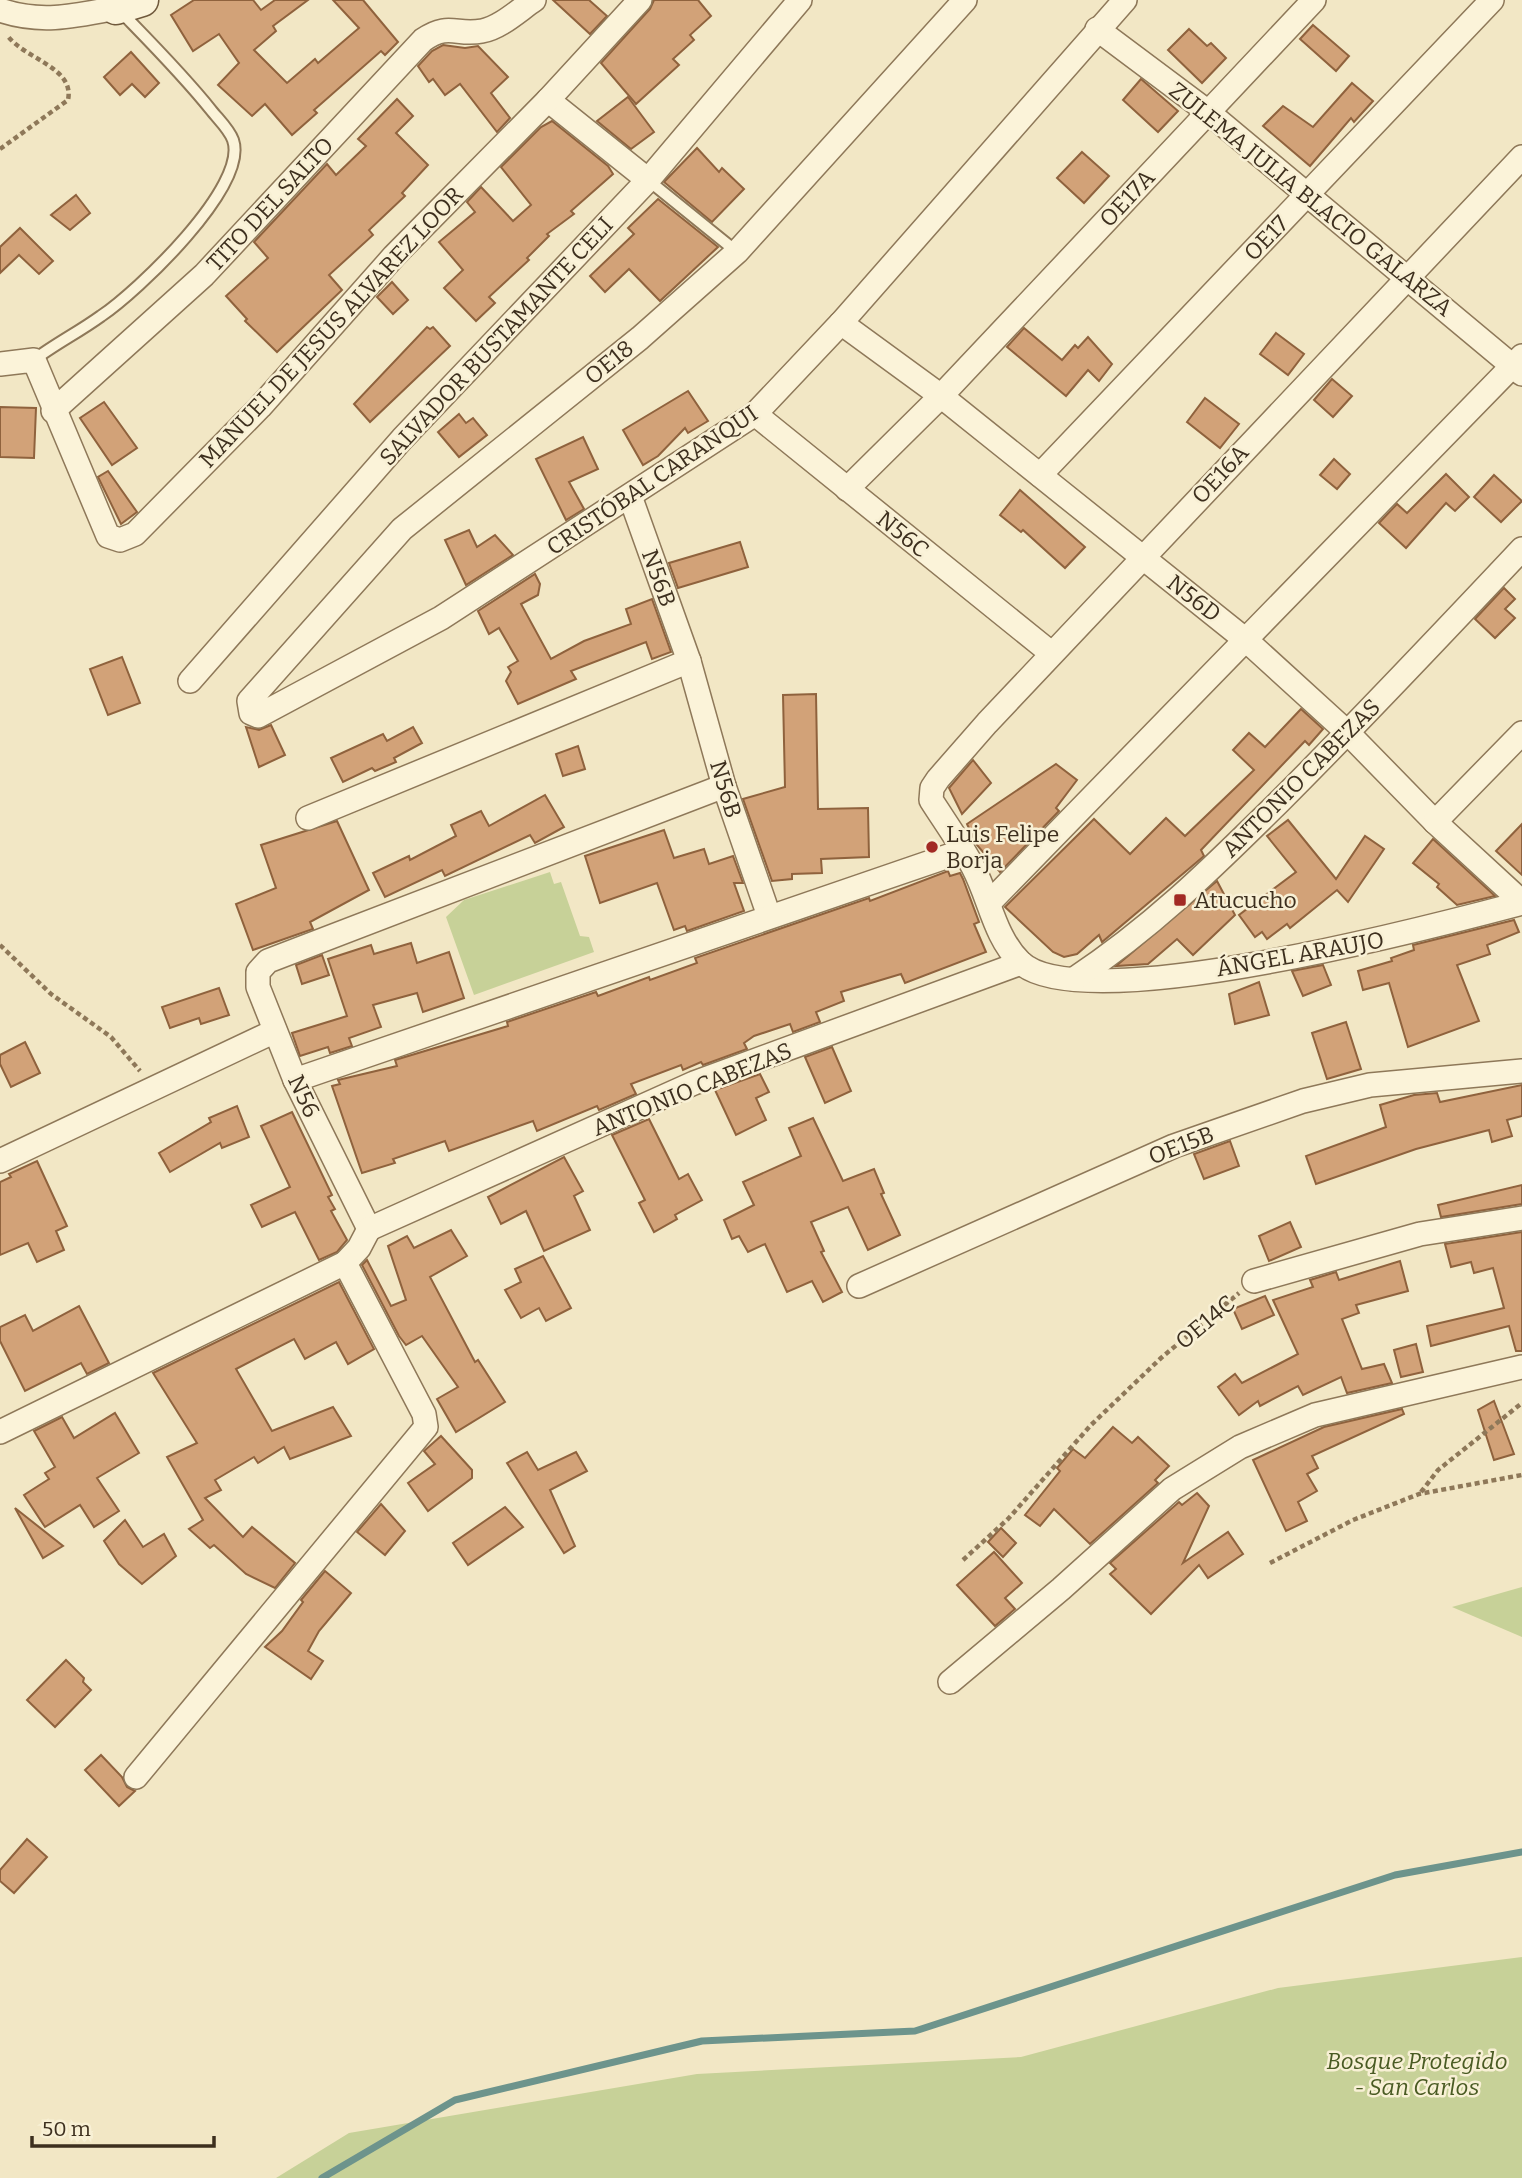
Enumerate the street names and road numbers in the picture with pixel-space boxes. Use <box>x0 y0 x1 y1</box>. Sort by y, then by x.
street label: ZULEMA JULIA BLACIO GALARZA <box>1164 76 1459 322</box>
street label: TITO DEL SALTO <box>201 131 339 277</box>
street label: OE17A <box>1093 163 1161 233</box>
street label: MANUEL DE JESUS ALVAREZ LOOR <box>193 181 469 473</box>
street label: OE17 <box>1238 209 1294 266</box>
street label: SALVADOR BUSTAMANTE CELI <box>373 211 619 471</box>
street label: OE18 <box>579 334 639 390</box>
street label: CRISTÓBAL CARANQUI <box>541 399 763 561</box>
street label: OE16A <box>1186 438 1255 509</box>
street label: N56C <box>871 505 935 563</box>
street label: N56B <box>636 546 682 610</box>
street label: N56D <box>1162 568 1226 628</box>
street label: ANTONIO CABEZAS <box>1216 693 1386 863</box>
street label: N56B <box>704 757 748 821</box>
street label: ÁNGEL ARAUJO <box>1214 925 1386 983</box>
street label: ANTONIO CABEZAS <box>588 1036 796 1142</box>
street label: N56 <box>282 1070 326 1122</box>
street label: OE15B <box>1144 1120 1218 1170</box>
street label: OE14C <box>1170 1289 1240 1355</box>

